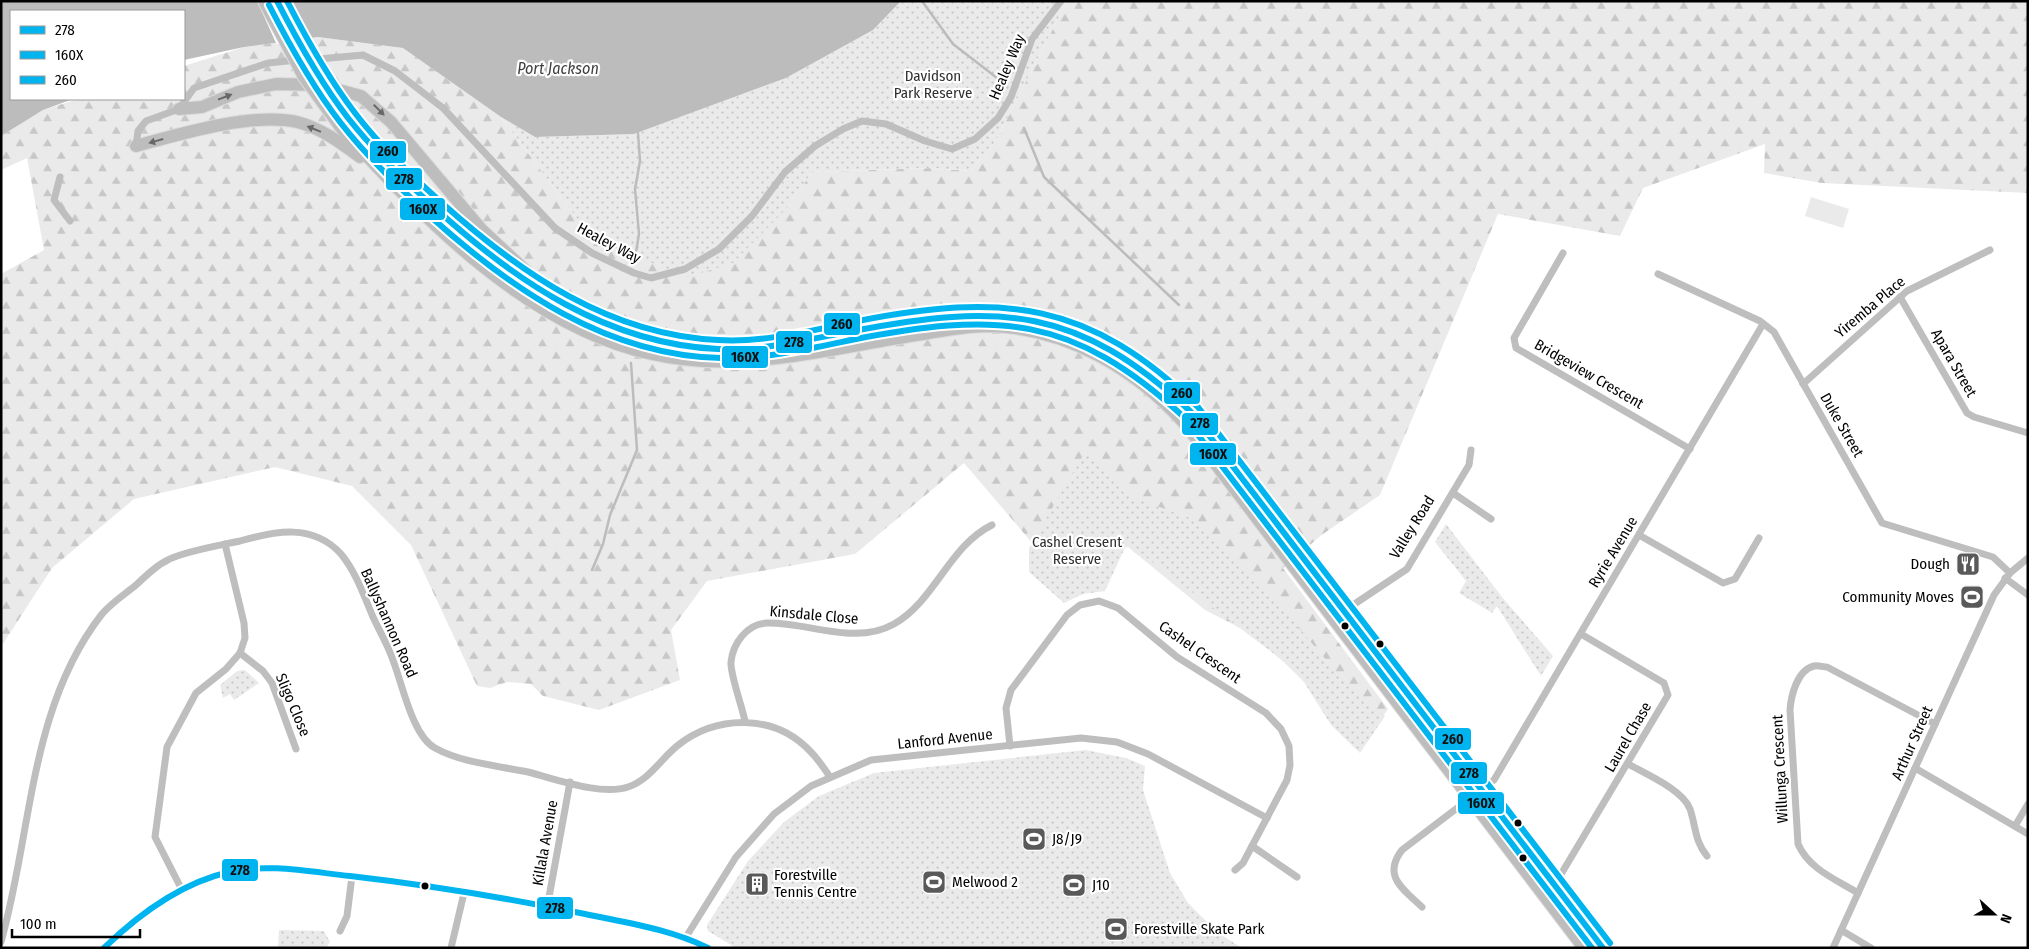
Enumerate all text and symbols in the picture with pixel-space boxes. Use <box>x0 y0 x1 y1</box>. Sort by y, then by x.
legend <box>10 10 185 100</box>
text: 278 <box>55 21 75 39</box>
street label: Healey Way <box>985 31 1029 103</box>
text: 160X <box>55 46 84 64</box>
water label: Port Jackson <box>517 59 599 78</box>
park label: Davidson Park Reserve <box>894 67 972 102</box>
text: 260 <box>55 71 77 89</box>
one-way arrow <box>218 93 233 101</box>
one-way arrow <box>373 104 385 116</box>
one-way arrow <box>307 125 322 132</box>
one-way arrow <box>148 137 163 145</box>
line badge: 260 <box>369 140 407 164</box>
text: 260 <box>376 143 399 160</box>
line badge: 278 <box>385 167 423 191</box>
text: 278 <box>393 171 414 188</box>
line badge: 160X <box>399 197 446 221</box>
text: 160X <box>409 201 438 218</box>
street label: Healey Way <box>574 219 644 267</box>
street label: Yiremba Place <box>1831 272 1909 342</box>
line badge: 260 <box>823 312 861 336</box>
text: 260 <box>830 316 853 333</box>
street label: Apara Street <box>1927 326 1981 400</box>
line badge: 278 <box>775 330 813 354</box>
text: 278 <box>783 334 804 351</box>
street label: Bridgeview Crescent <box>1531 335 1647 413</box>
line badge: 160X <box>721 345 769 369</box>
text: 160X <box>731 349 760 366</box>
line badge: 260 <box>1163 381 1201 405</box>
text: 260 <box>1170 385 1193 402</box>
street label: Duke Street <box>1816 390 1868 460</box>
line badge: 278 <box>1181 412 1219 436</box>
text: 278 <box>1189 415 1210 432</box>
line badge: 160X <box>1189 442 1237 466</box>
text: 160X <box>1199 446 1228 463</box>
street label: Valley Road <box>1386 492 1438 562</box>
street label: Ryrie Avenue <box>1585 513 1641 591</box>
park label: Cashel Cresent Reserve <box>1032 533 1122 568</box>
restaurant icon: Dough <box>1955 551 1981 577</box>
place label: Dough <box>1911 555 1950 573</box>
street label: Ballyshannon Road <box>357 566 421 680</box>
sports icon: Community Moves <box>1959 584 1985 610</box>
place label: Community Moves <box>1842 588 1954 606</box>
street label: Kinsdale Close <box>769 602 859 628</box>
street label: Cashel Crescent <box>1155 617 1245 687</box>
unlabelled marker <box>1340 621 1350 631</box>
unlabelled marker <box>1375 639 1385 649</box>
street label: Sligo Close <box>272 671 314 739</box>
street label: Laurel Chase <box>1601 699 1655 775</box>
street label: Arthur Street <box>1888 703 1936 783</box>
street label: Willunga Crescent <box>1768 714 1792 824</box>
street label: Lanford Avenue <box>897 725 993 753</box>
line badge: 260 <box>1434 727 1472 751</box>
text: 260 <box>1441 731 1464 748</box>
line badge: 278 <box>1450 761 1488 785</box>
text: 278 <box>1458 765 1479 782</box>
line badge: 160X <box>1457 791 1505 815</box>
text: 160X <box>1467 795 1496 812</box>
street label: Killala Avenue <box>529 799 561 887</box>
unlabelled marker <box>1513 818 1523 828</box>
sports icon: J8/J9 <box>1021 826 1047 852</box>
place label: J8/J9 <box>1052 830 1082 848</box>
unlabelled marker <box>1518 853 1528 863</box>
line badge: 278 <box>221 858 259 882</box>
text: 278 <box>229 862 250 879</box>
place label: Forestville Tennis Centre <box>774 866 857 901</box>
sports icon: Melwood 2 <box>921 869 947 895</box>
building icon: Forestville Tennis Centre <box>744 871 770 897</box>
sports icon: J10 <box>1061 872 1087 898</box>
place label: Melwood 2 <box>952 873 1018 891</box>
place label: J10 <box>1092 876 1110 894</box>
unlabelled marker <box>420 881 430 891</box>
north arrow <box>1969 889 2019 939</box>
line badge: 278 <box>536 896 574 920</box>
text: 278 <box>544 900 565 917</box>
scale bar <box>12 906 140 938</box>
text: N <box>1996 912 2015 925</box>
text: 100 m <box>20 915 57 933</box>
sports icon: Forestville Skate Park <box>1103 916 1129 942</box>
place label: Forestville Skate Park <box>1134 920 1264 938</box>

